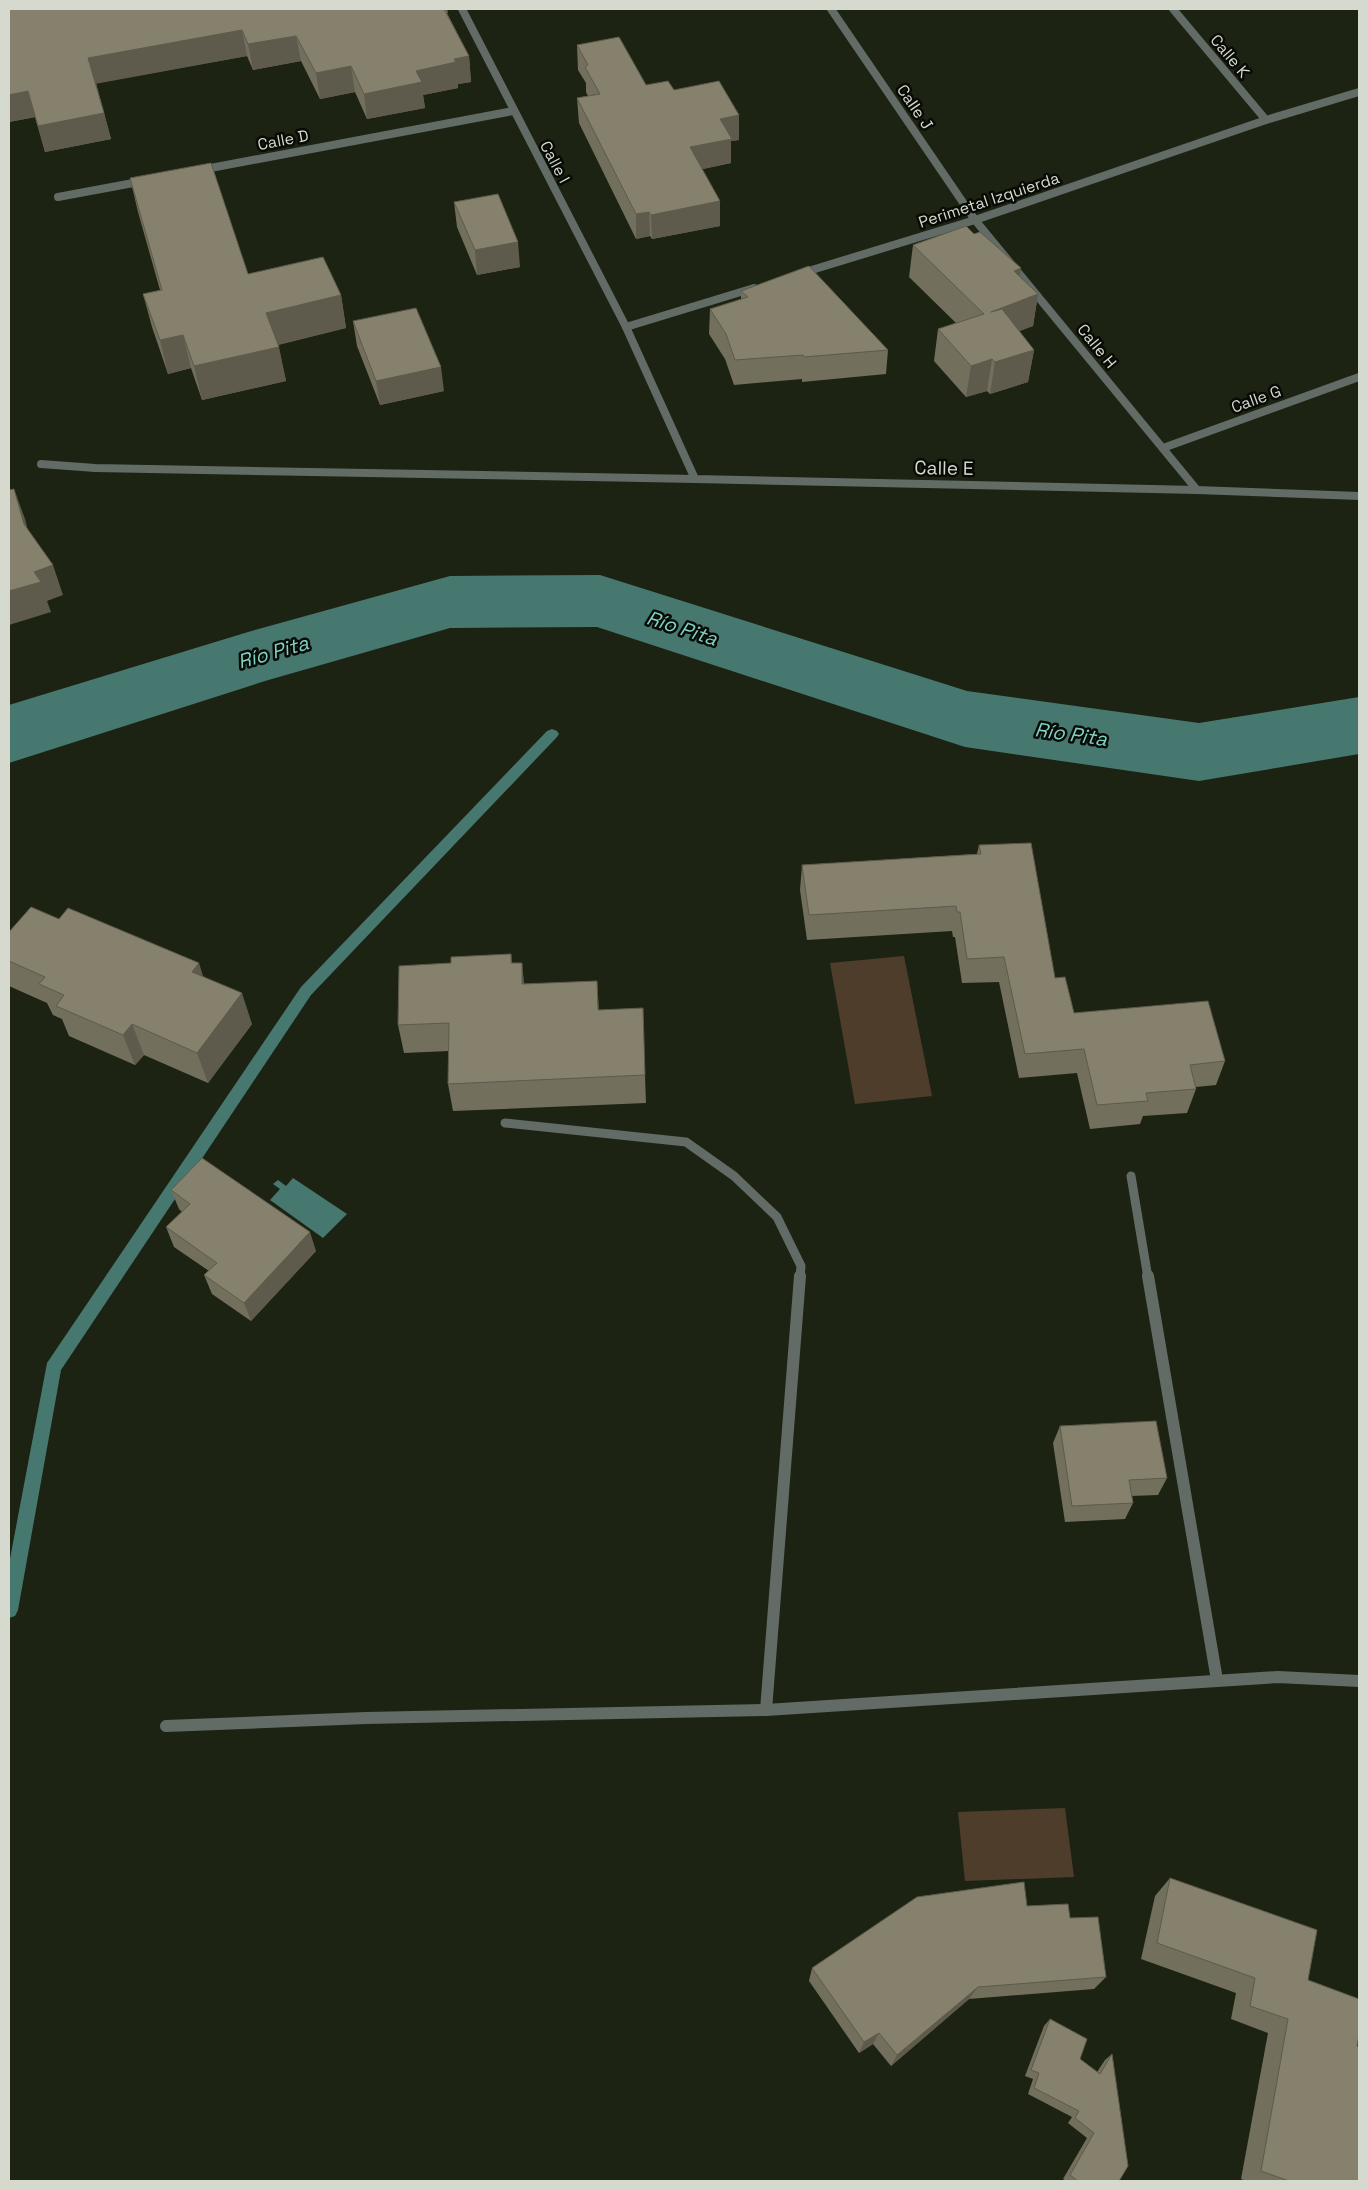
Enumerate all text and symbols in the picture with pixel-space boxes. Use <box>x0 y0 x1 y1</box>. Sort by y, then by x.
street label: Calle K <box>1206 30 1254 82</box>
street label: Calle J <box>892 80 938 134</box>
street label: Calle D <box>256 125 310 155</box>
street label: Calle I <box>535 137 575 187</box>
street label: Perimetal Izquierda <box>916 167 1062 233</box>
street label: Calle H <box>1073 319 1121 373</box>
street label: Calle G <box>1228 380 1284 418</box>
street label: Calle E <box>914 455 974 481</box>
water label: Río Pita <box>643 604 721 652</box>
water label: Río Pita <box>235 629 312 675</box>
water label: Río Pita <box>1033 716 1109 752</box>

